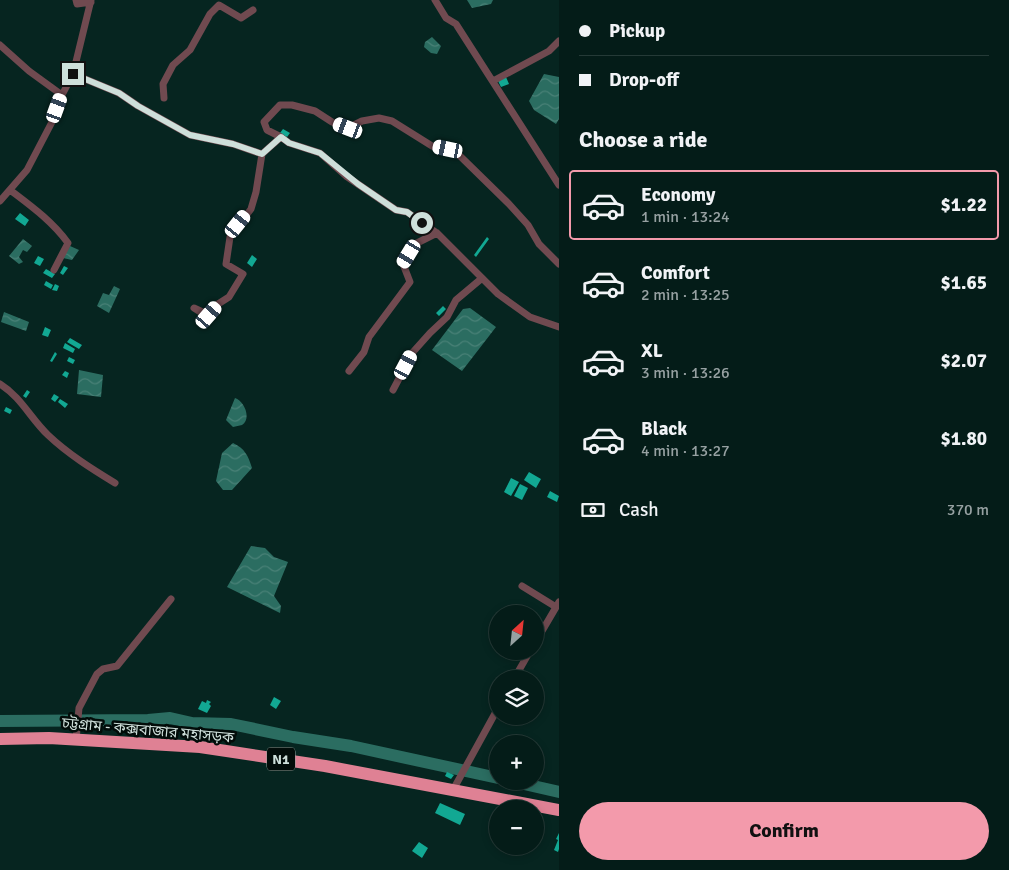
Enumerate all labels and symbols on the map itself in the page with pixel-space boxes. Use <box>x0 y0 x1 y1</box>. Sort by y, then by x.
route end <box>62 63 84 85</box>
car <box>44 91 69 125</box>
car <box>331 116 364 140</box>
car <box>431 139 464 159</box>
car <box>222 208 253 240</box>
route start <box>411 212 433 234</box>
car <box>394 237 423 271</box>
car <box>193 299 224 331</box>
car <box>392 348 419 382</box>
north arrow <box>489 605 544 660</box>
street label: চট্টগ্রাম - কক্সবাজার মহাসড়ক <box>60 713 236 747</box>
road number: N1 <box>267 748 295 771</box>

